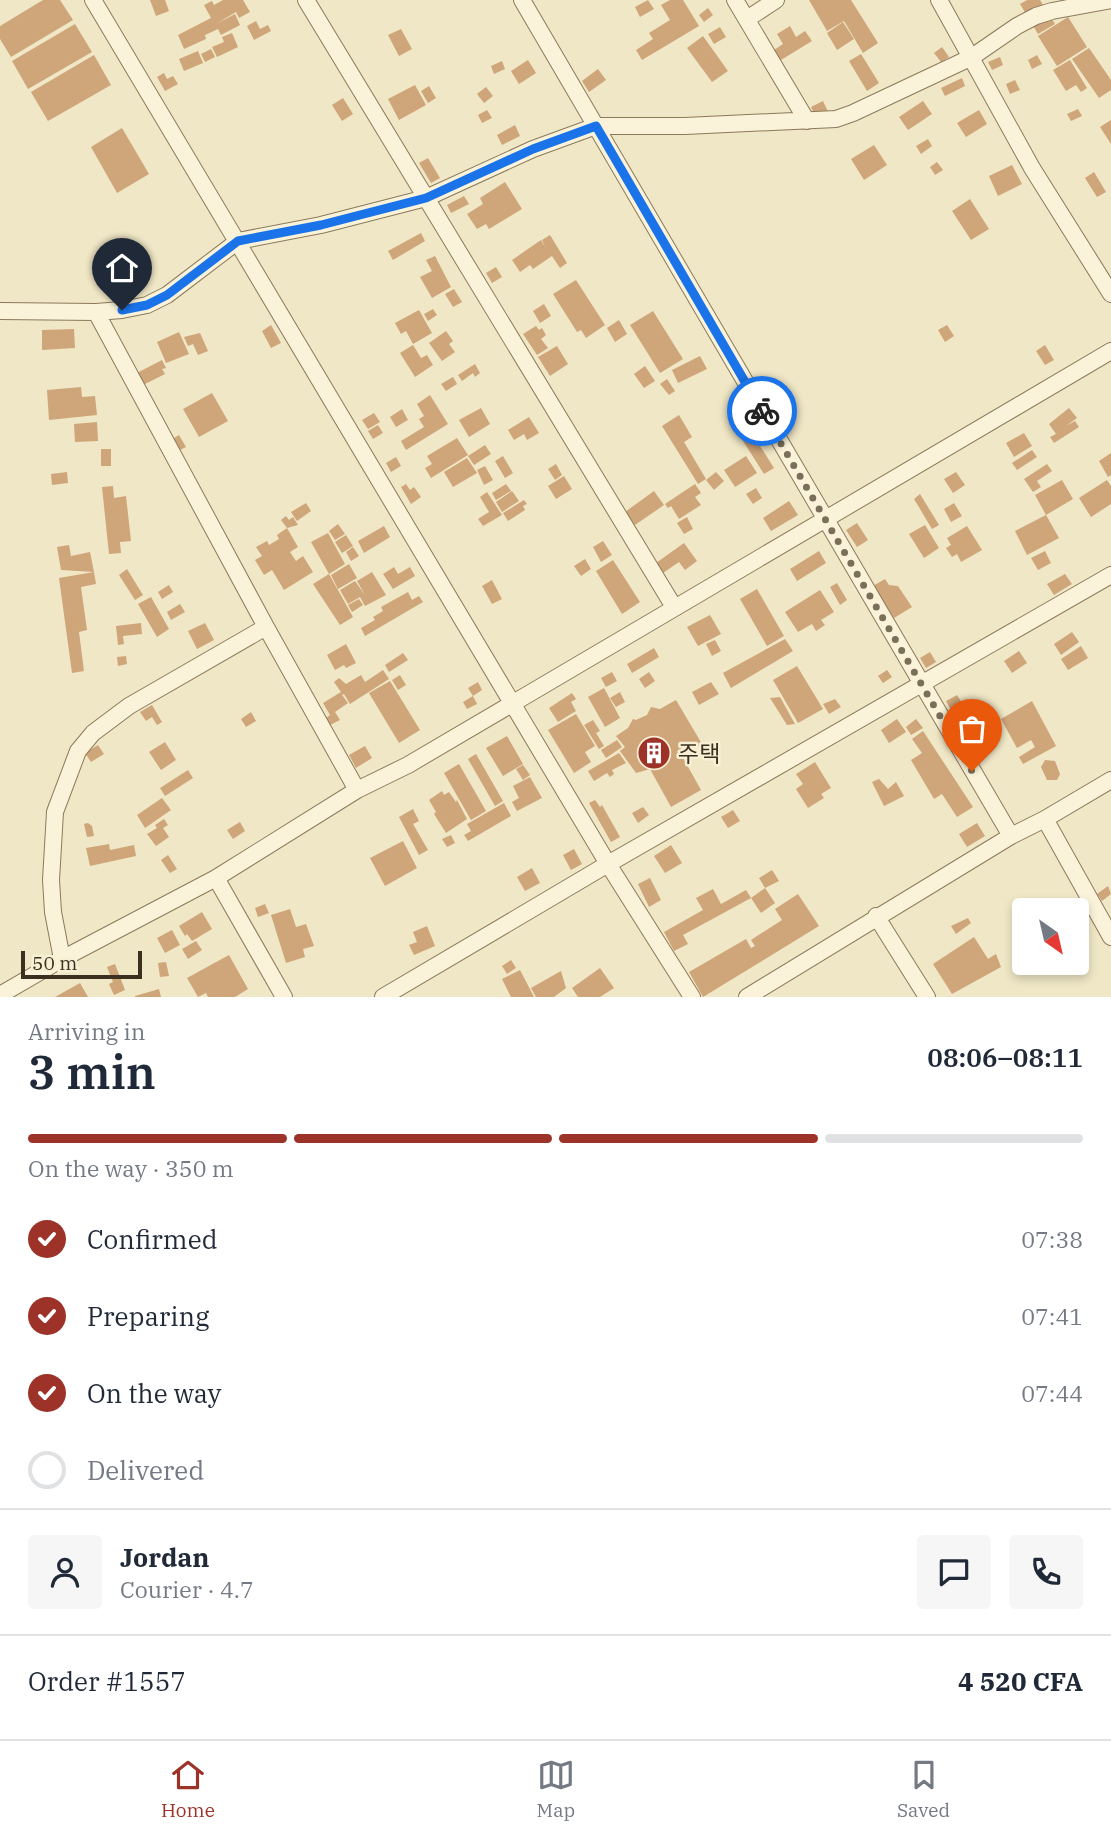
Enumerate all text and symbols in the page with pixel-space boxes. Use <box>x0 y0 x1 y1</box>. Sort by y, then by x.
pin <box>92 238 152 310</box>
icon: home <box>103 249 141 287</box>
courier <box>727 376 797 446</box>
icon: bike <box>743 392 781 430</box>
pin <box>942 699 1002 771</box>
icon: bag <box>953 710 991 748</box>
building icon: 주택 <box>635 734 673 772</box>
place label: 주택 <box>678 738 720 768</box>
north arrow <box>1012 898 1088 975</box>
map controls <box>1012 898 1089 975</box>
scale bar <box>21 948 142 980</box>
text: 50 m <box>32 951 77 975</box>
text: Arriving in <box>28 1016 145 1046</box>
text: 08:06–08:11 <box>927 1040 1083 1074</box>
text: 3 min <box>28 1042 156 1102</box>
text: On the way · 350 m <box>28 1153 234 1183</box>
icon: check <box>28 1220 66 1258</box>
text: Confirmed <box>87 1222 218 1256</box>
text: 07:38 <box>1021 1224 1083 1254</box>
icon: check <box>28 1297 66 1335</box>
text: Preparing <box>87 1299 209 1333</box>
text: 07:41 <box>1021 1301 1083 1331</box>
icon: check <box>28 1374 66 1412</box>
text: On the way <box>87 1376 221 1410</box>
text: 07:44 <box>1021 1378 1083 1408</box>
text: Delivered <box>87 1453 204 1487</box>
button: person <box>28 1535 102 1609</box>
button: chat <box>917 1535 991 1609</box>
button: phone <box>1009 1535 1083 1609</box>
text: Jordan <box>120 1540 210 1574</box>
text: Courier · 4.7 <box>120 1574 254 1604</box>
text: Order #1557 <box>28 1664 186 1698</box>
text: 4 520 CFA <box>958 1664 1083 1698</box>
tab: Home <box>161 1756 215 1822</box>
tab: Map <box>537 1756 575 1822</box>
tab: Saved <box>897 1756 950 1822</box>

